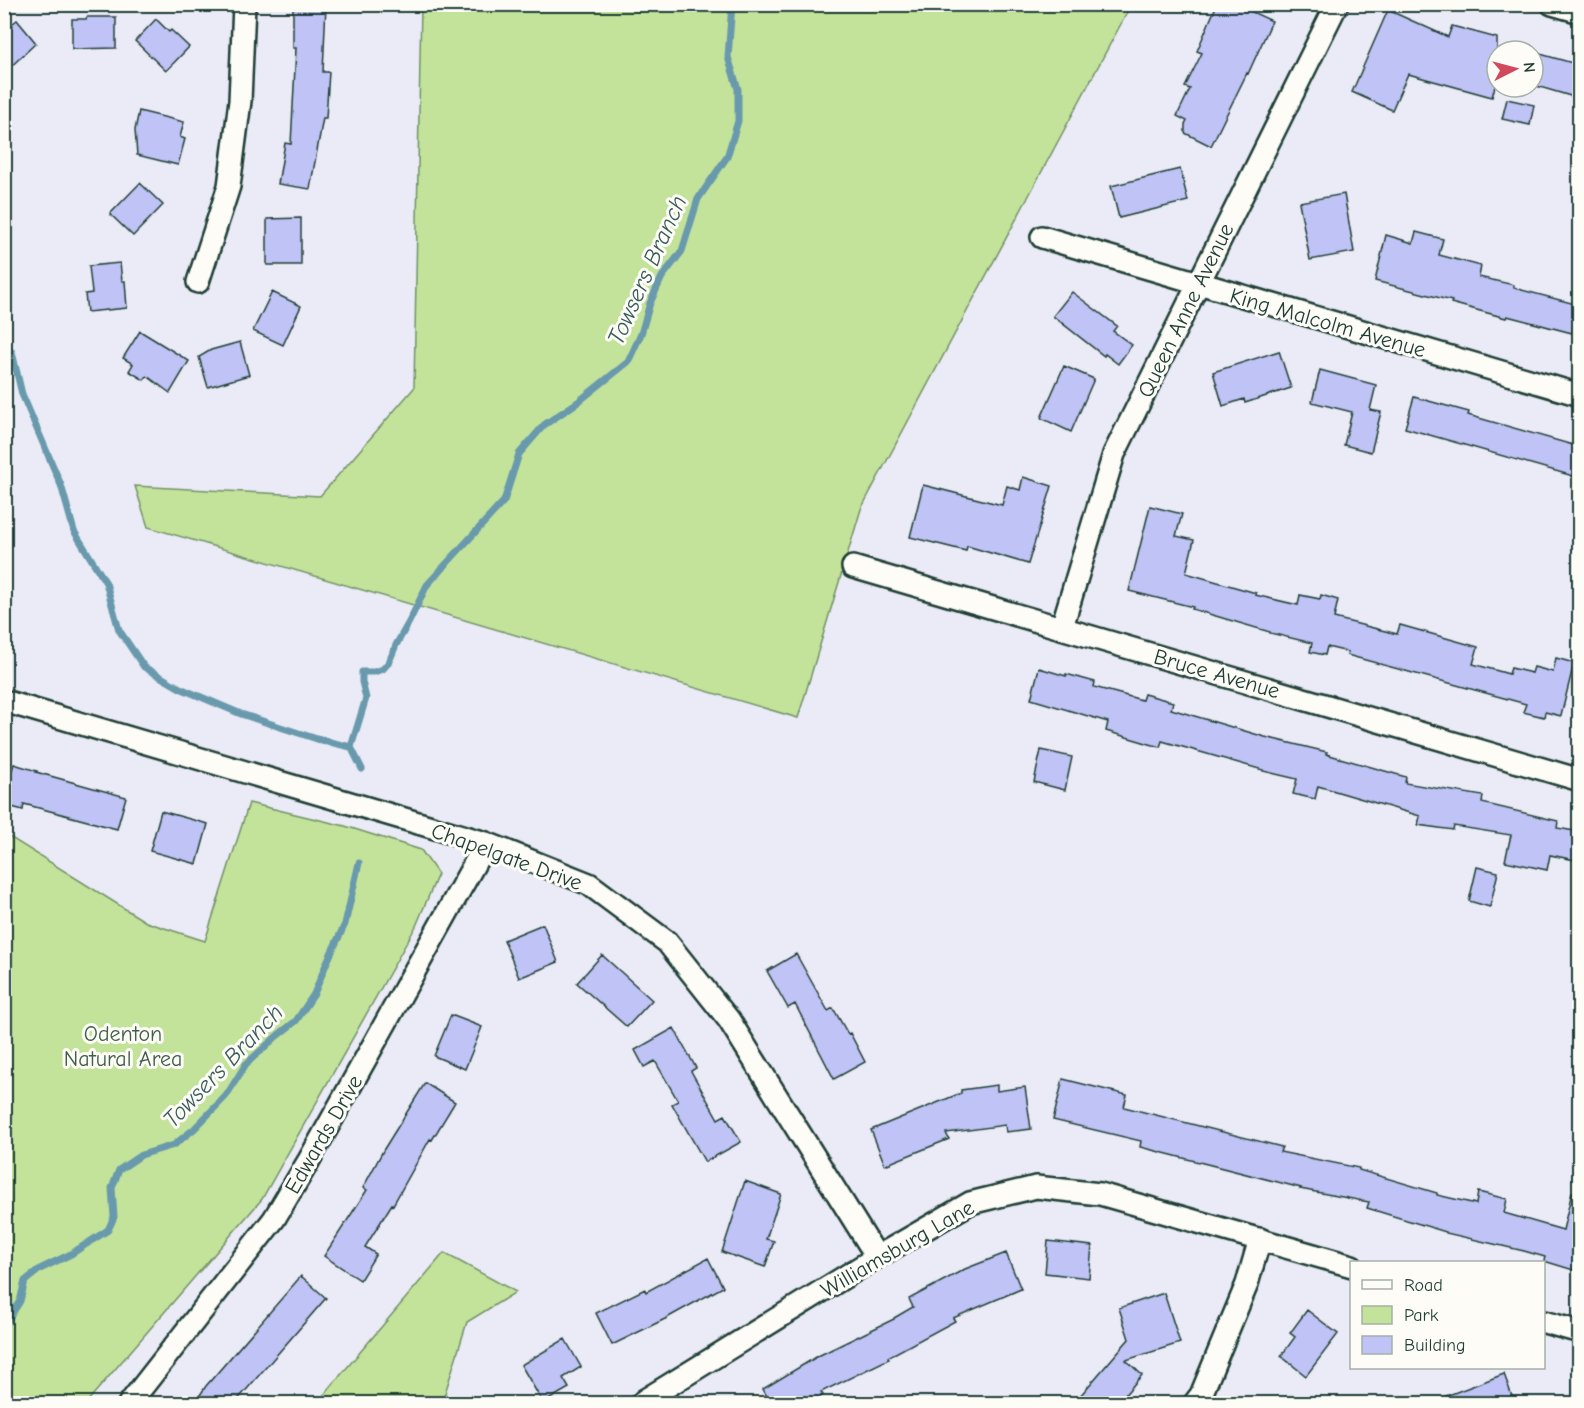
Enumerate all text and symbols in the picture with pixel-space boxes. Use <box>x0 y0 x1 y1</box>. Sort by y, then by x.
north arrow <box>1485 39 1545 99</box>
text: N <box>1519 61 1538 74</box>
water label: Towsers Branch <box>602 191 692 349</box>
street label: Queen Anne Avenue <box>1132 219 1239 402</box>
street label: King Malcolm Avenue <box>1227 283 1429 363</box>
street label: Bruce Avenue <box>1151 644 1283 704</box>
street label: Chapelgate Drive <box>428 818 586 896</box>
water label: Towsers Branch <box>157 998 289 1134</box>
park label: Odenton Natural Area <box>64 1021 182 1072</box>
street label: Edwards Drive <box>279 1071 368 1198</box>
street label: Williamsburg Lane <box>816 1194 979 1303</box>
legend <box>1350 1261 1545 1369</box>
text: Road <box>1404 1275 1443 1296</box>
text: Park <box>1404 1305 1439 1326</box>
text: Building <box>1404 1335 1466 1356</box>

